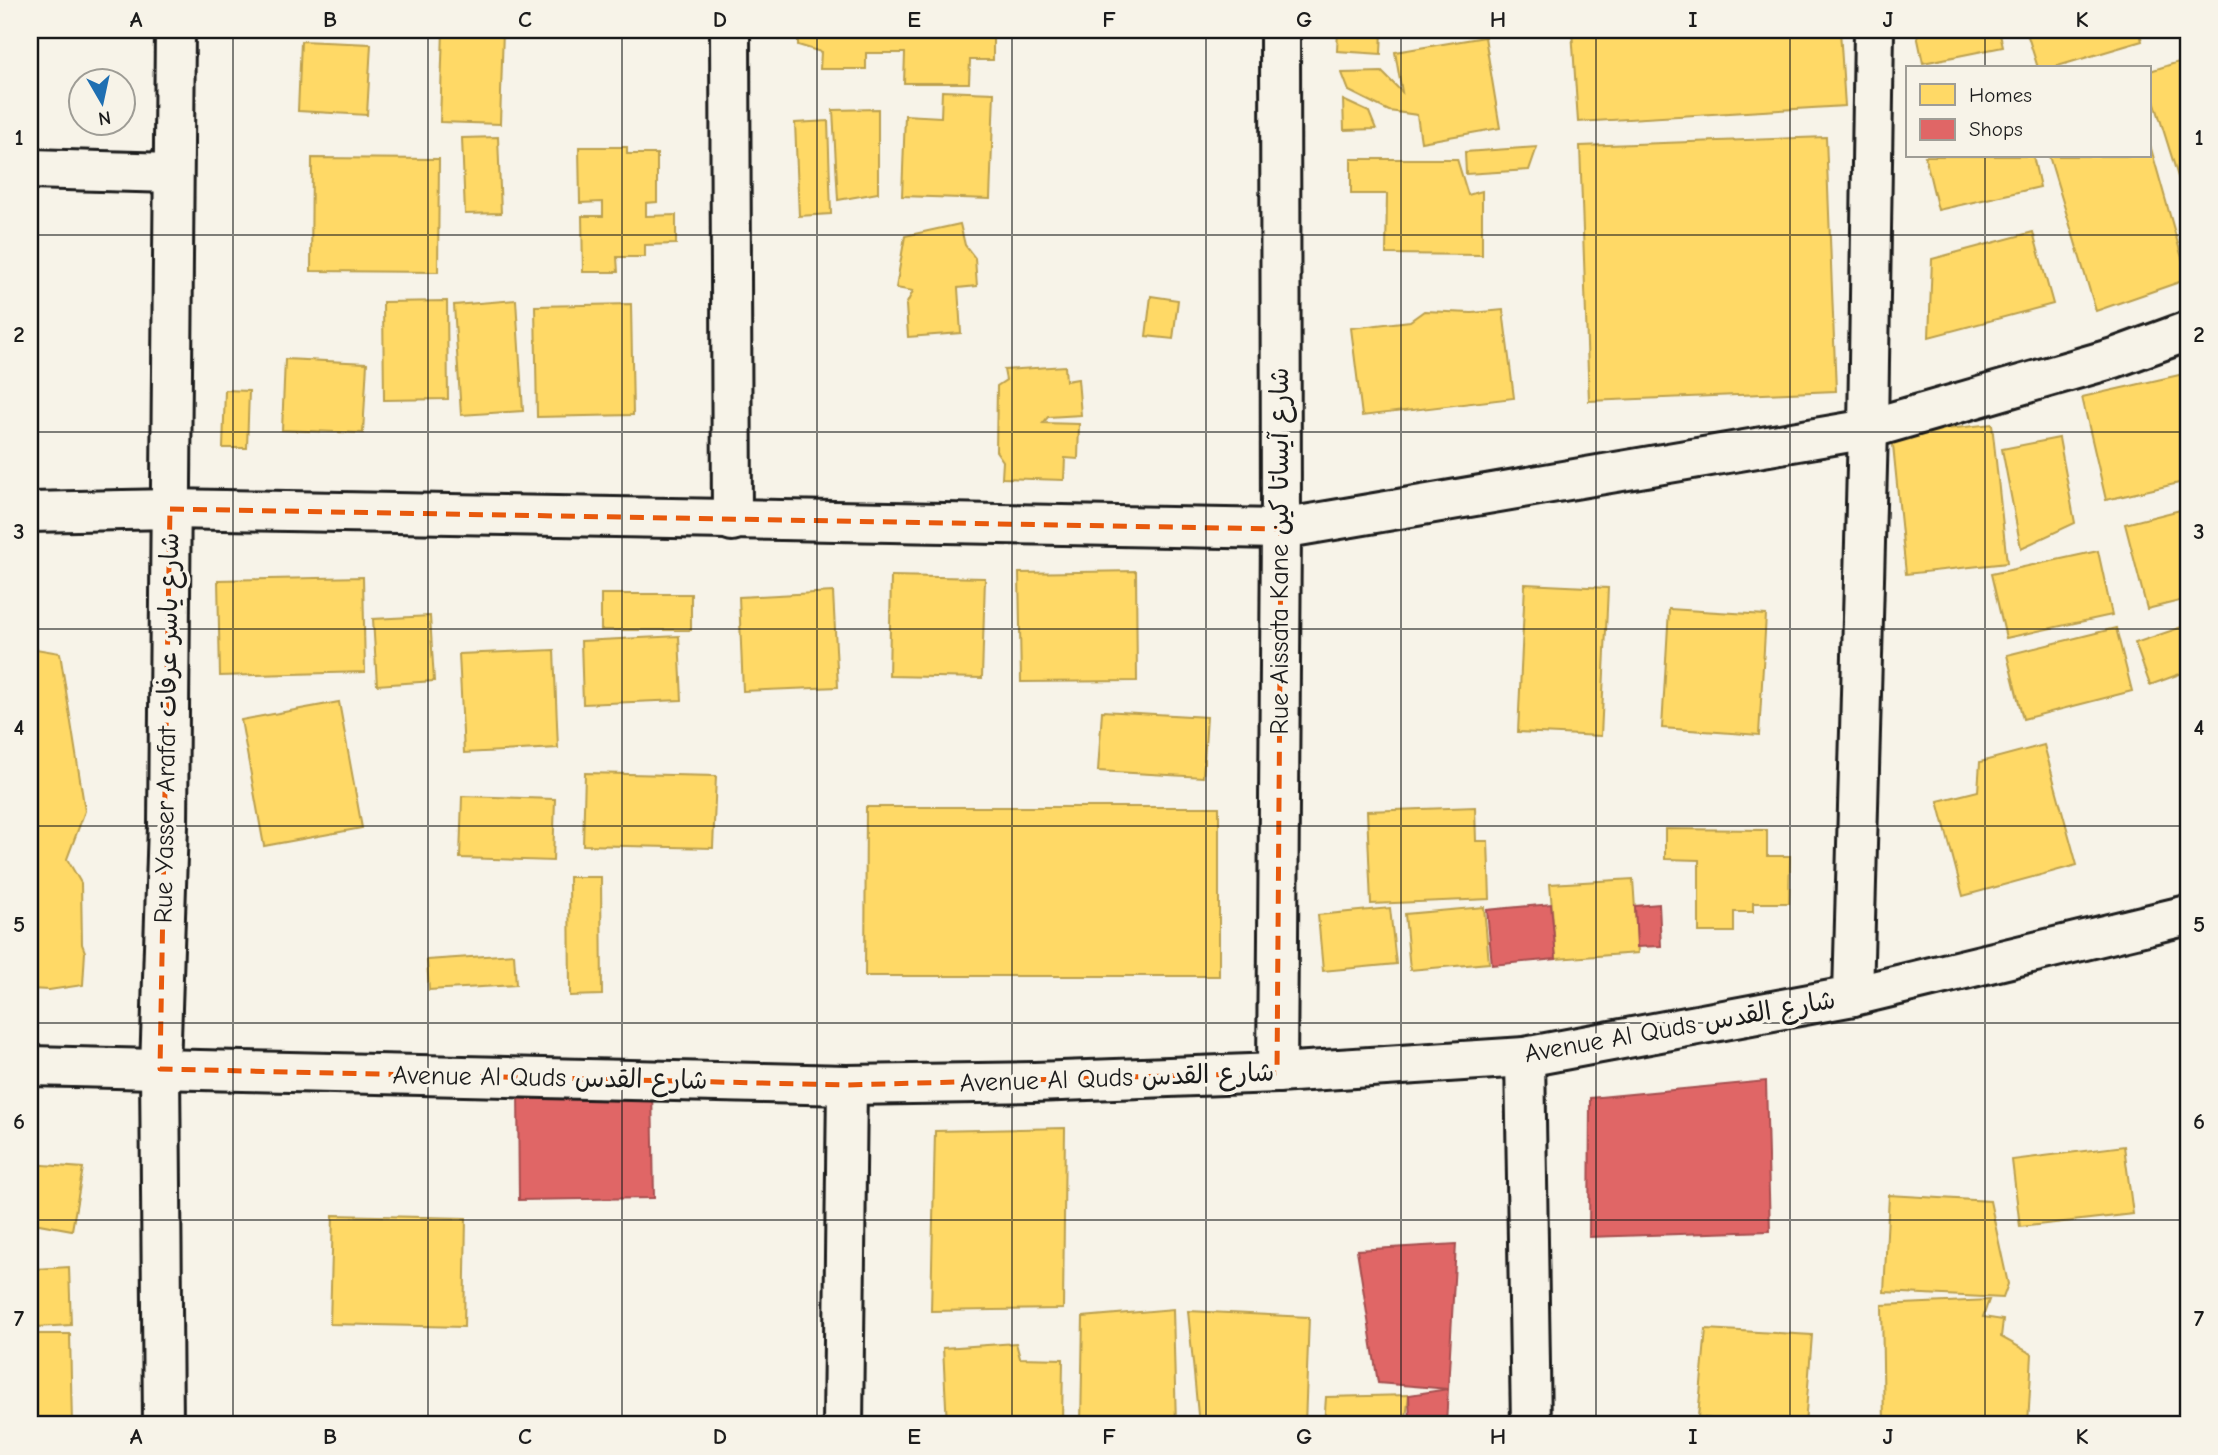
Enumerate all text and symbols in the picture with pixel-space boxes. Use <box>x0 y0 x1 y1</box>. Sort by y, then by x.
text: A <box>130 6 143 33</box>
text: B <box>323 6 337 33</box>
text: C <box>518 6 532 33</box>
text: D <box>713 6 727 33</box>
text: E <box>907 6 921 33</box>
text: F <box>1102 6 1116 33</box>
text: G <box>1296 6 1312 33</box>
text: H <box>1490 6 1506 33</box>
text: I <box>1688 6 1698 33</box>
text: J <box>1883 6 1894 33</box>
text: K <box>2076 6 2089 33</box>
north arrow <box>66 66 136 136</box>
legend <box>1906 66 2152 158</box>
text: Homes <box>1969 83 2032 107</box>
text: N <box>97 106 112 130</box>
text: Shops <box>1969 117 2023 141</box>
text: 1 <box>14 124 24 151</box>
text: 1 <box>2194 124 2204 151</box>
text: 2 <box>13 321 25 348</box>
text: 2 <box>2193 321 2205 348</box>
street label: Rue Aissata Kane شارع آيساتا كين <box>1265 367 1297 735</box>
text: 3 <box>13 518 25 545</box>
text: 3 <box>2193 518 2205 545</box>
street label: Rue Yasser Arafat شارع ياسر عرفات <box>149 532 187 924</box>
text: 4 <box>14 714 25 741</box>
text: 4 <box>2194 714 2205 741</box>
text: 5 <box>13 911 25 938</box>
text: 5 <box>2193 911 2205 938</box>
street label: Avenue Al Quds شارع القدس <box>1522 985 1838 1071</box>
street label: Avenue Al Quds شارع القدس <box>959 1058 1275 1100</box>
street label: Avenue Al Quds شارع القدس <box>392 1060 708 1098</box>
text: 6 <box>13 1108 25 1135</box>
text: 6 <box>2193 1108 2205 1135</box>
text: 7 <box>14 1305 25 1332</box>
text: 7 <box>2194 1305 2205 1332</box>
text: A <box>130 1423 143 1450</box>
text: B <box>323 1423 337 1450</box>
text: C <box>518 1423 532 1450</box>
text: D <box>713 1423 727 1450</box>
text: E <box>907 1423 921 1450</box>
text: F <box>1102 1423 1116 1450</box>
text: G <box>1296 1423 1312 1450</box>
text: H <box>1490 1423 1506 1450</box>
text: I <box>1688 1423 1698 1450</box>
text: J <box>1883 1423 1894 1450</box>
text: K <box>2076 1423 2089 1450</box>

